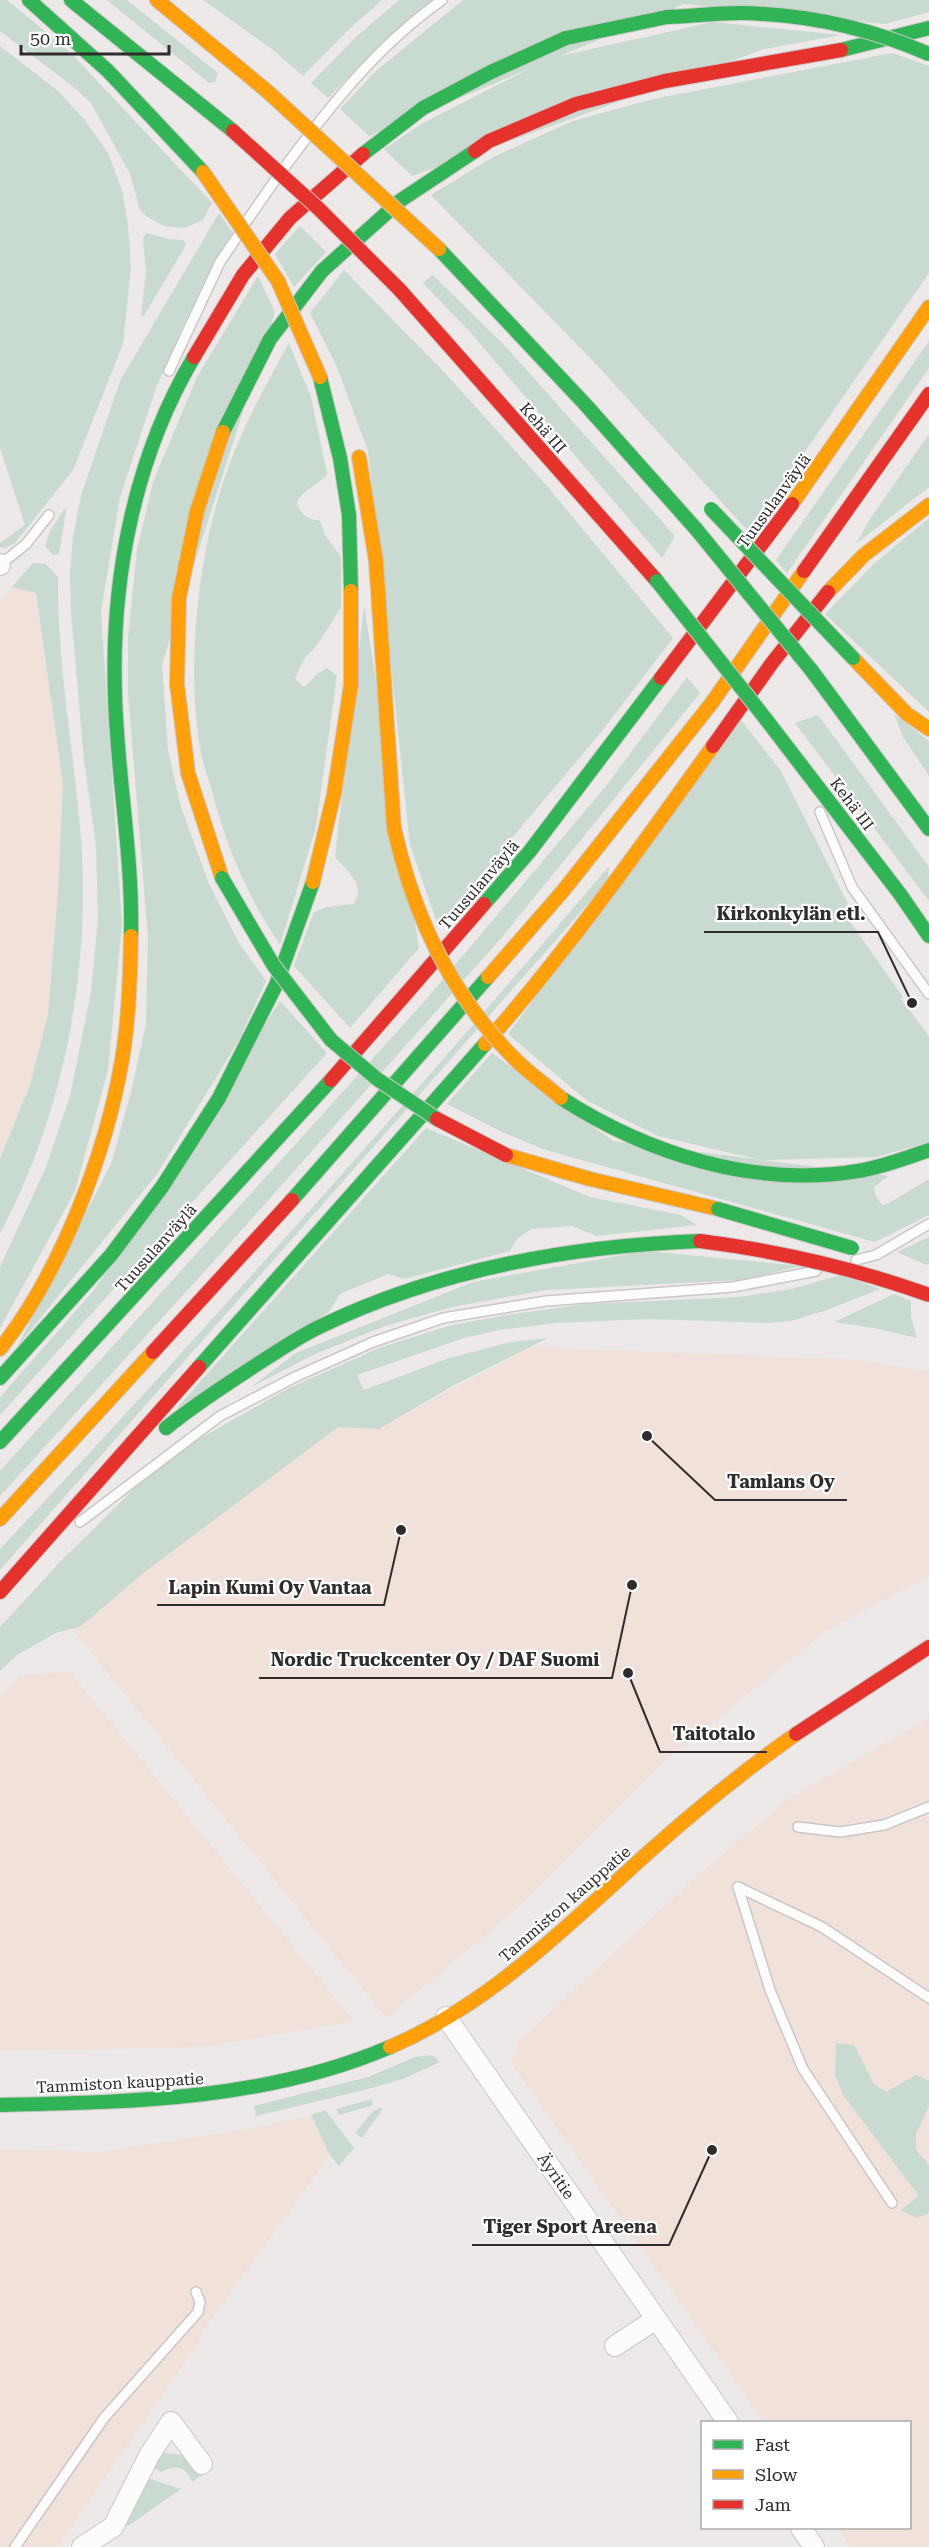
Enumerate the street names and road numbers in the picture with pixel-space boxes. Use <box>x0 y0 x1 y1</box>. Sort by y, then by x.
street label: Kehä III <box>516 399 570 457</box>
street label: Tuusulanväylä <box>733 450 815 552</box>
street label: Kehä III <box>826 774 878 834</box>
street label: Tuusulanväylä <box>435 836 523 934</box>
street label: Tuusulanväylä <box>111 1200 201 1296</box>
street label: Tammiston kauppatie <box>496 1842 635 1966</box>
street label: Tammiston kauppatie <box>36 2069 204 2097</box>
street label: Äyritie <box>533 2149 579 2203</box>

